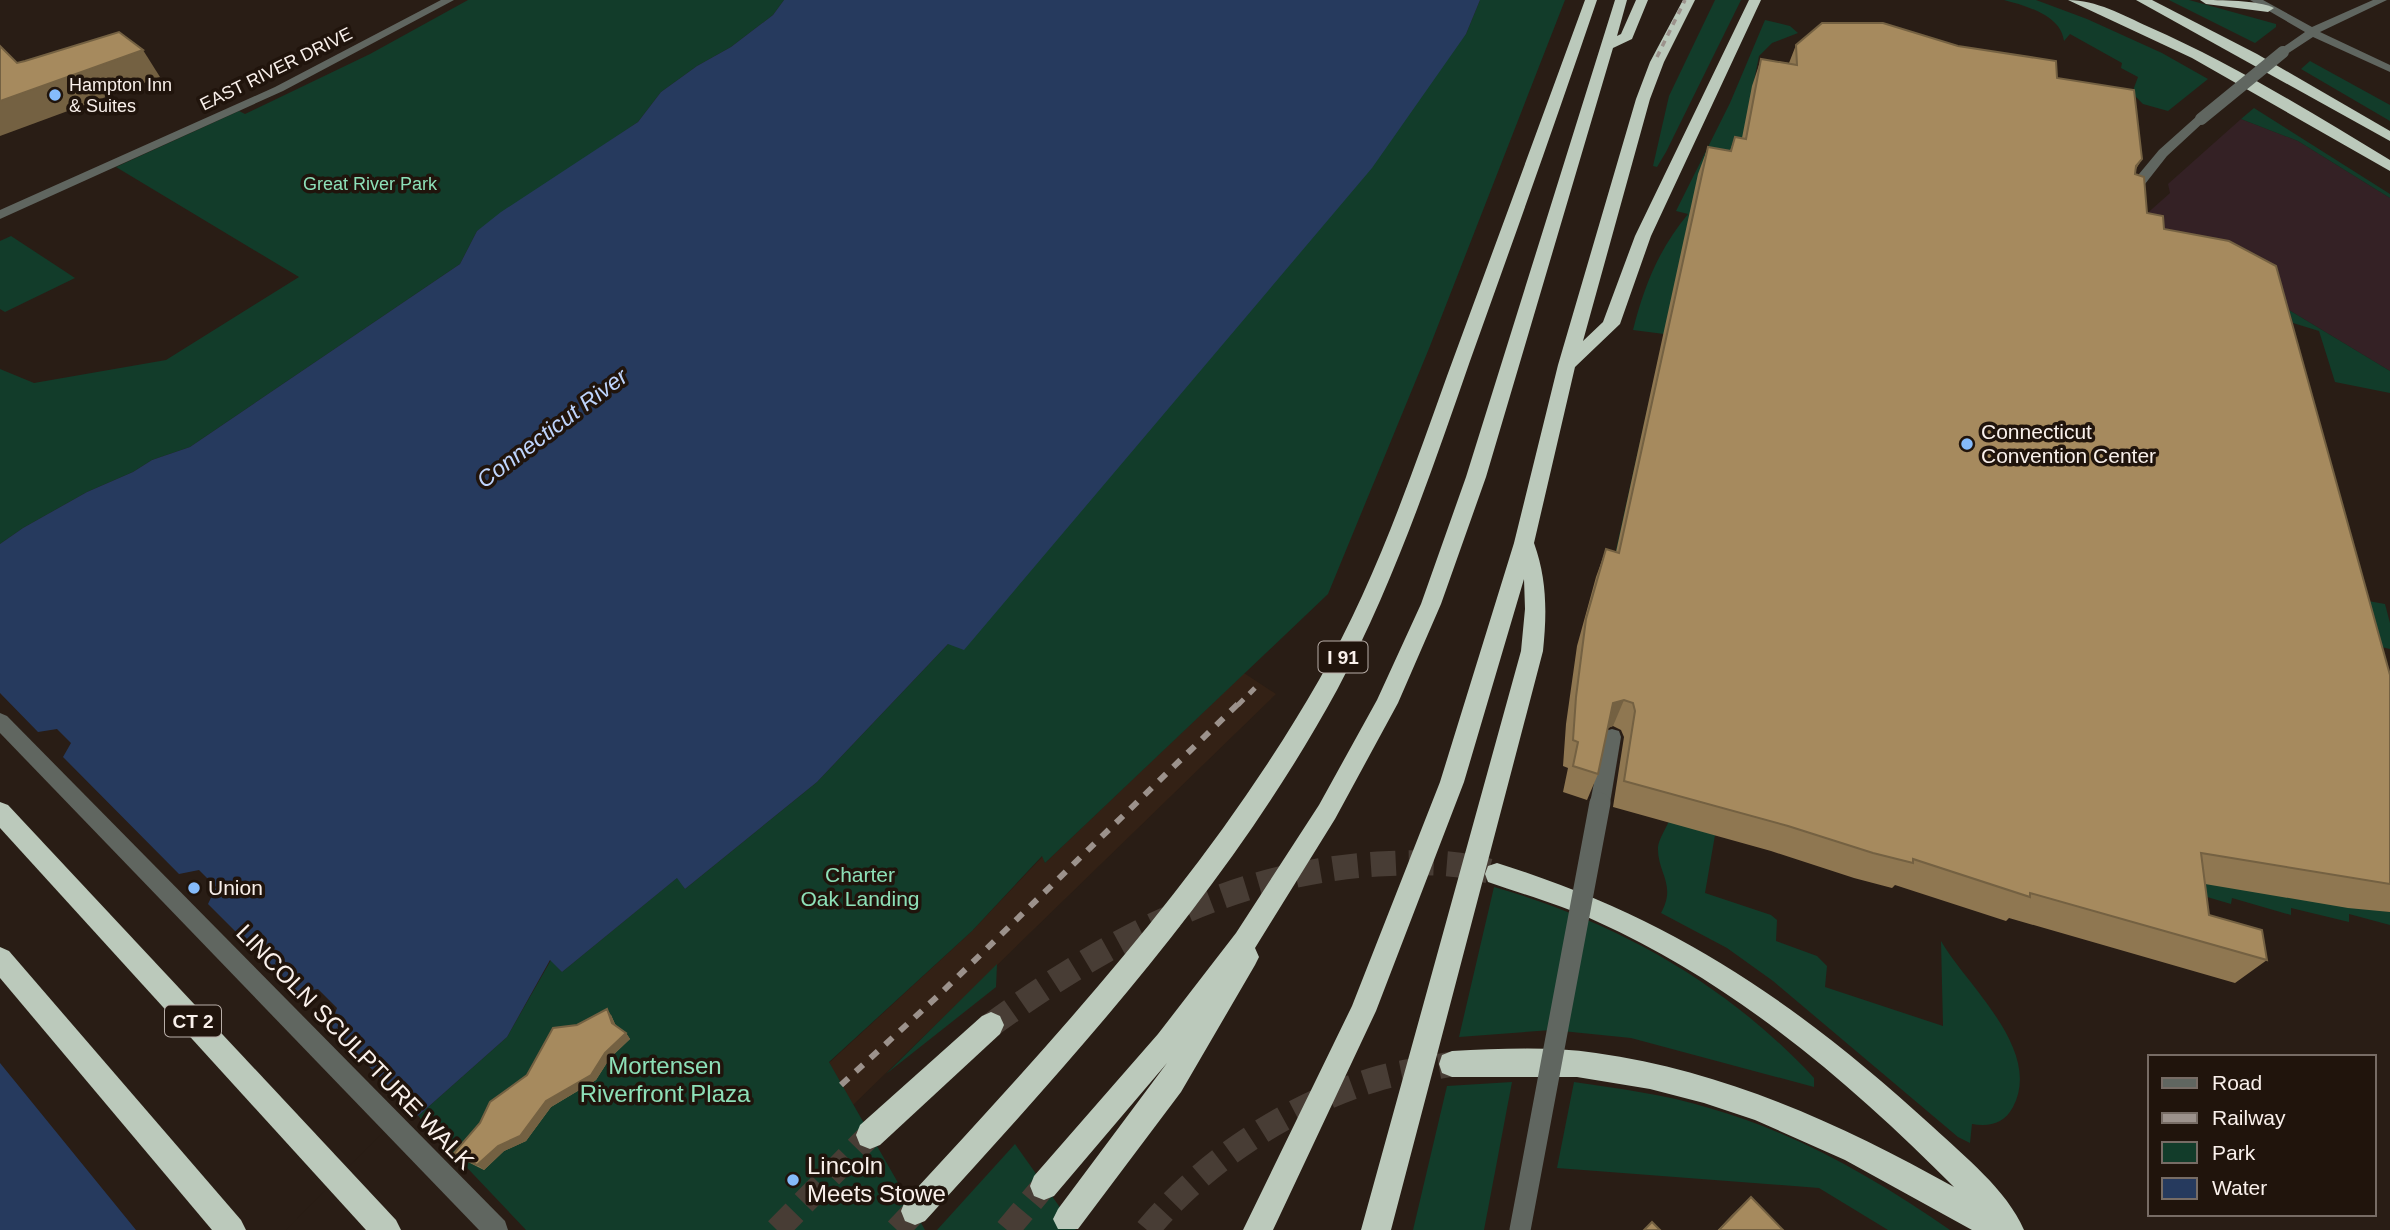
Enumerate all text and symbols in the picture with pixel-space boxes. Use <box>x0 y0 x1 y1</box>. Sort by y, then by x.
street label: EAST RIVER DRIVE <box>197 23 355 115</box>
place label: Hampton Inn & Suites <box>69 75 172 116</box>
marker: Hampton Inn & Suites <box>47 87 63 103</box>
park label: Great River Park <box>303 174 438 194</box>
water label: Connecticut River <box>472 362 633 493</box>
place label: Connecticut Convention Center <box>1981 420 2156 467</box>
marker: Connecticut Convention Center <box>1959 436 1975 452</box>
road number: I 91 <box>1318 642 1368 672</box>
park label: Charter Oak Landing <box>800 863 920 910</box>
place label: Union <box>208 876 263 899</box>
marker: Union <box>186 880 202 896</box>
street label: LINCOLN SCULPTURE WALK <box>231 919 480 1175</box>
road number: CT 2 <box>165 1006 221 1036</box>
park label: Mortensen Riverfront Plaza <box>580 1052 751 1107</box>
legend <box>2148 1055 2376 1216</box>
text: Road <box>2212 1071 2262 1094</box>
text: Railway <box>2212 1106 2286 1129</box>
text: Park <box>2212 1141 2256 1164</box>
place label: Lincoln Meets Stowe <box>807 1152 946 1207</box>
marker: Lincoln Meets Stowe <box>785 1172 801 1188</box>
text: Water <box>2212 1176 2267 1199</box>

